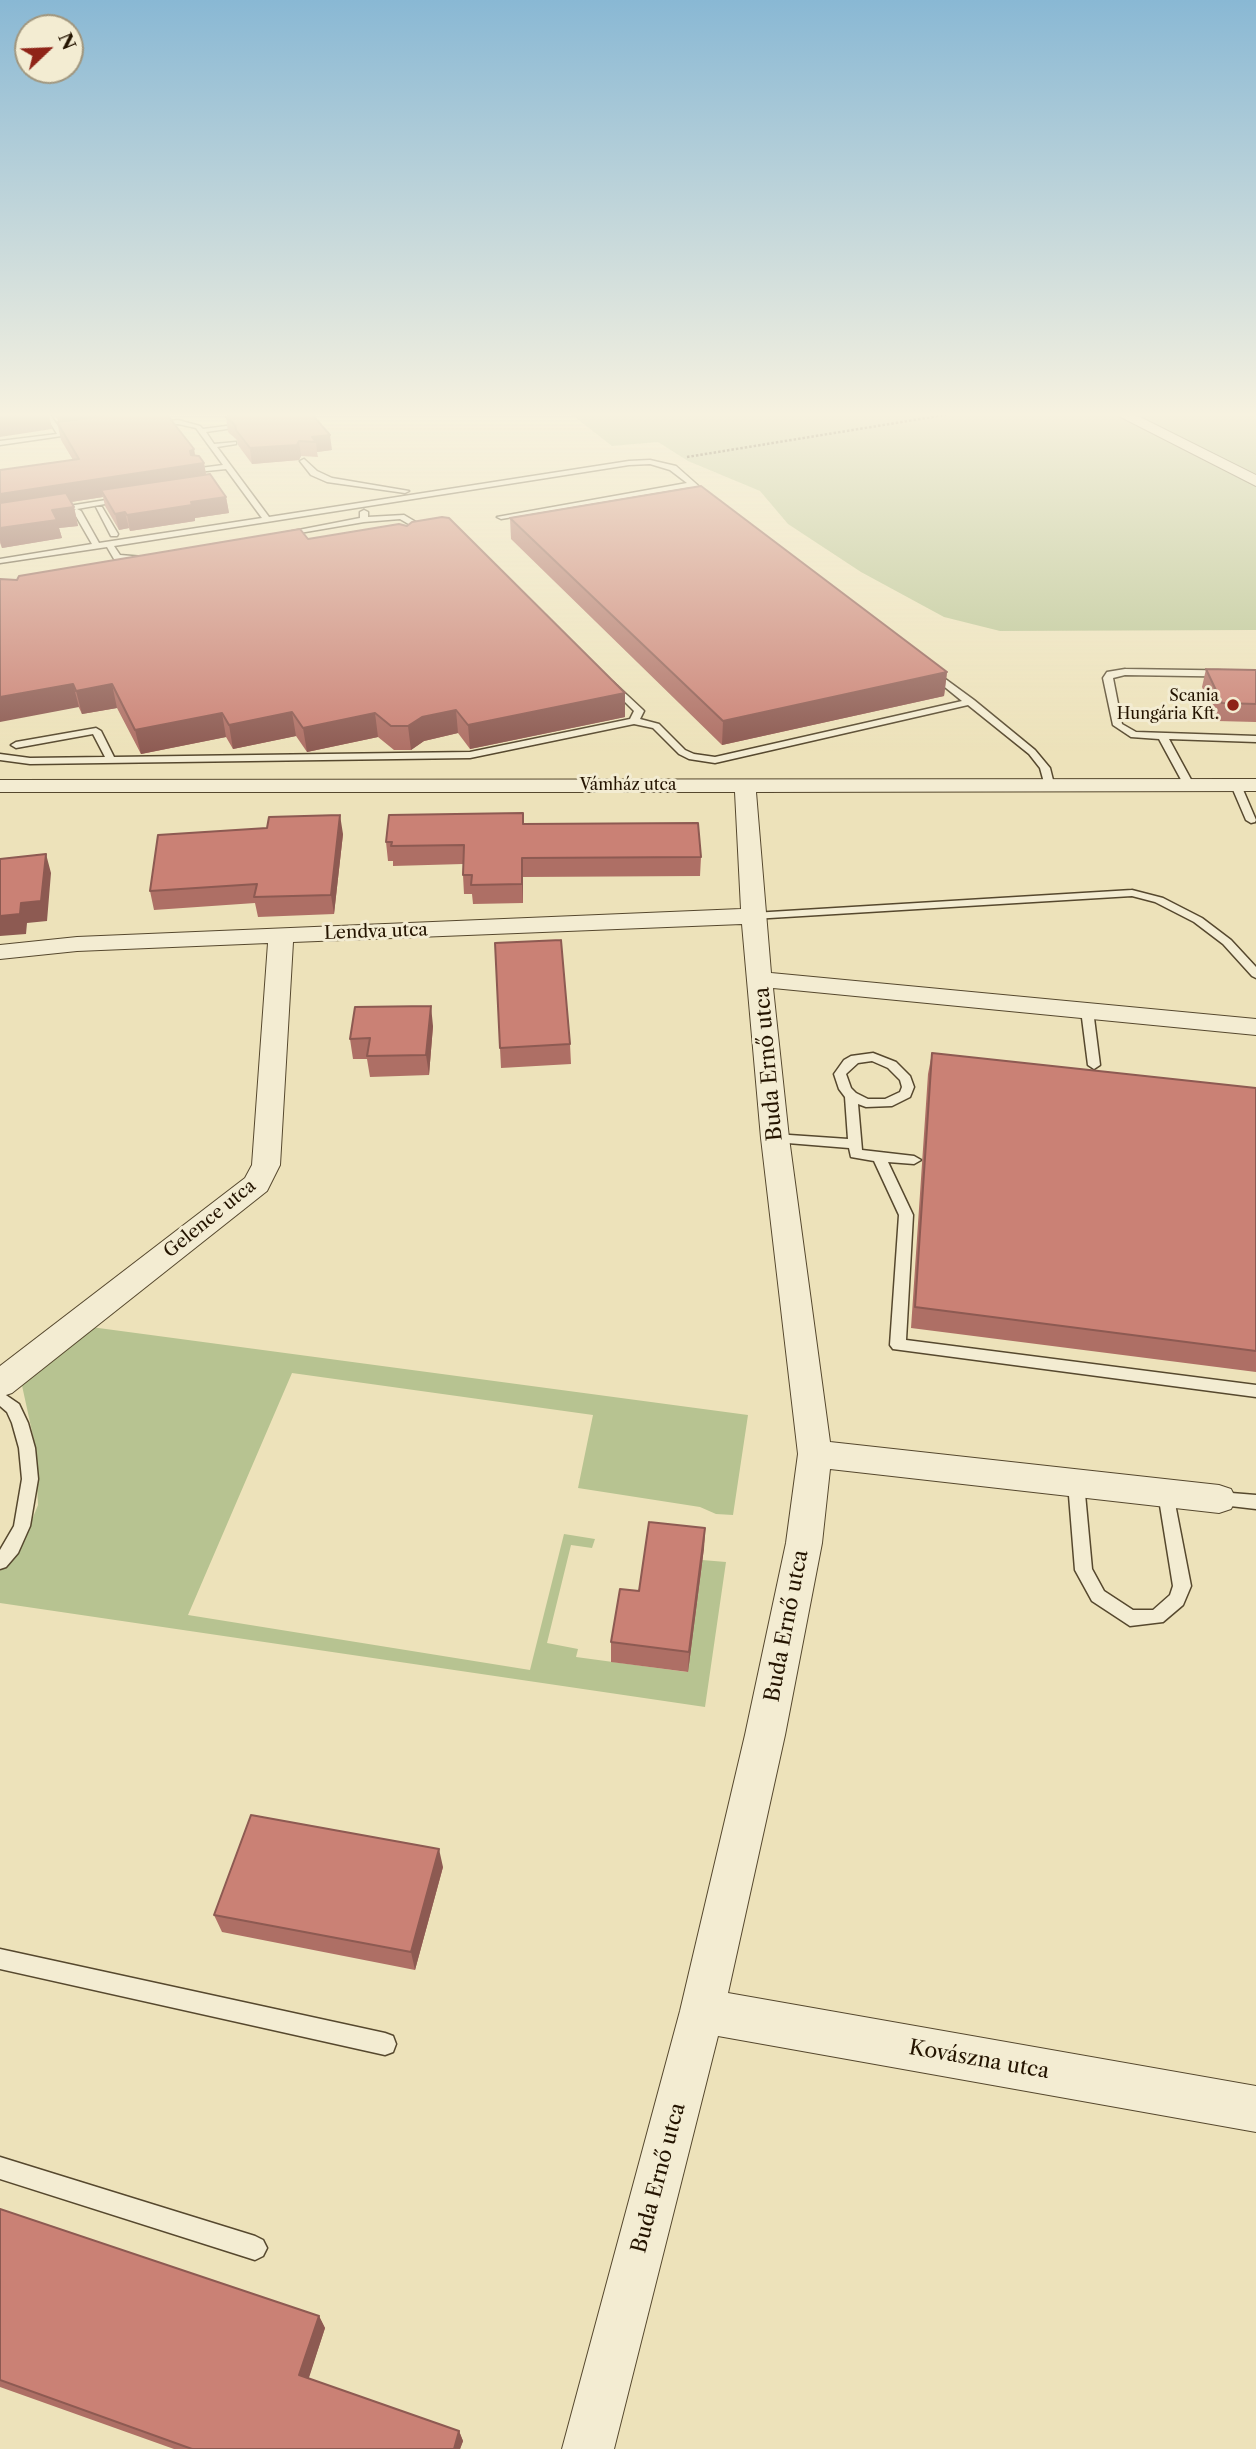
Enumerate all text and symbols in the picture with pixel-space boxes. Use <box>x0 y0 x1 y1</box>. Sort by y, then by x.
north arrow <box>14 14 84 84</box>
text: N <box>53 29 81 53</box>
place label: Scania Hungária Kft. <box>1117 686 1219 724</box>
marker: Scania Hungária Kft. <box>1225 697 1241 713</box>
street label: Vámház utca <box>580 775 676 795</box>
street label: Lendva utca <box>324 919 428 945</box>
street label: Buda Ernő utca <box>750 986 788 1142</box>
street label: Gelence utca <box>160 1175 260 1263</box>
street label: Buda Ernő utca <box>760 1548 814 1704</box>
street label: Kovászna utca <box>907 2035 1051 2085</box>
street label: Buda Ernő utca <box>627 2100 691 2256</box>

